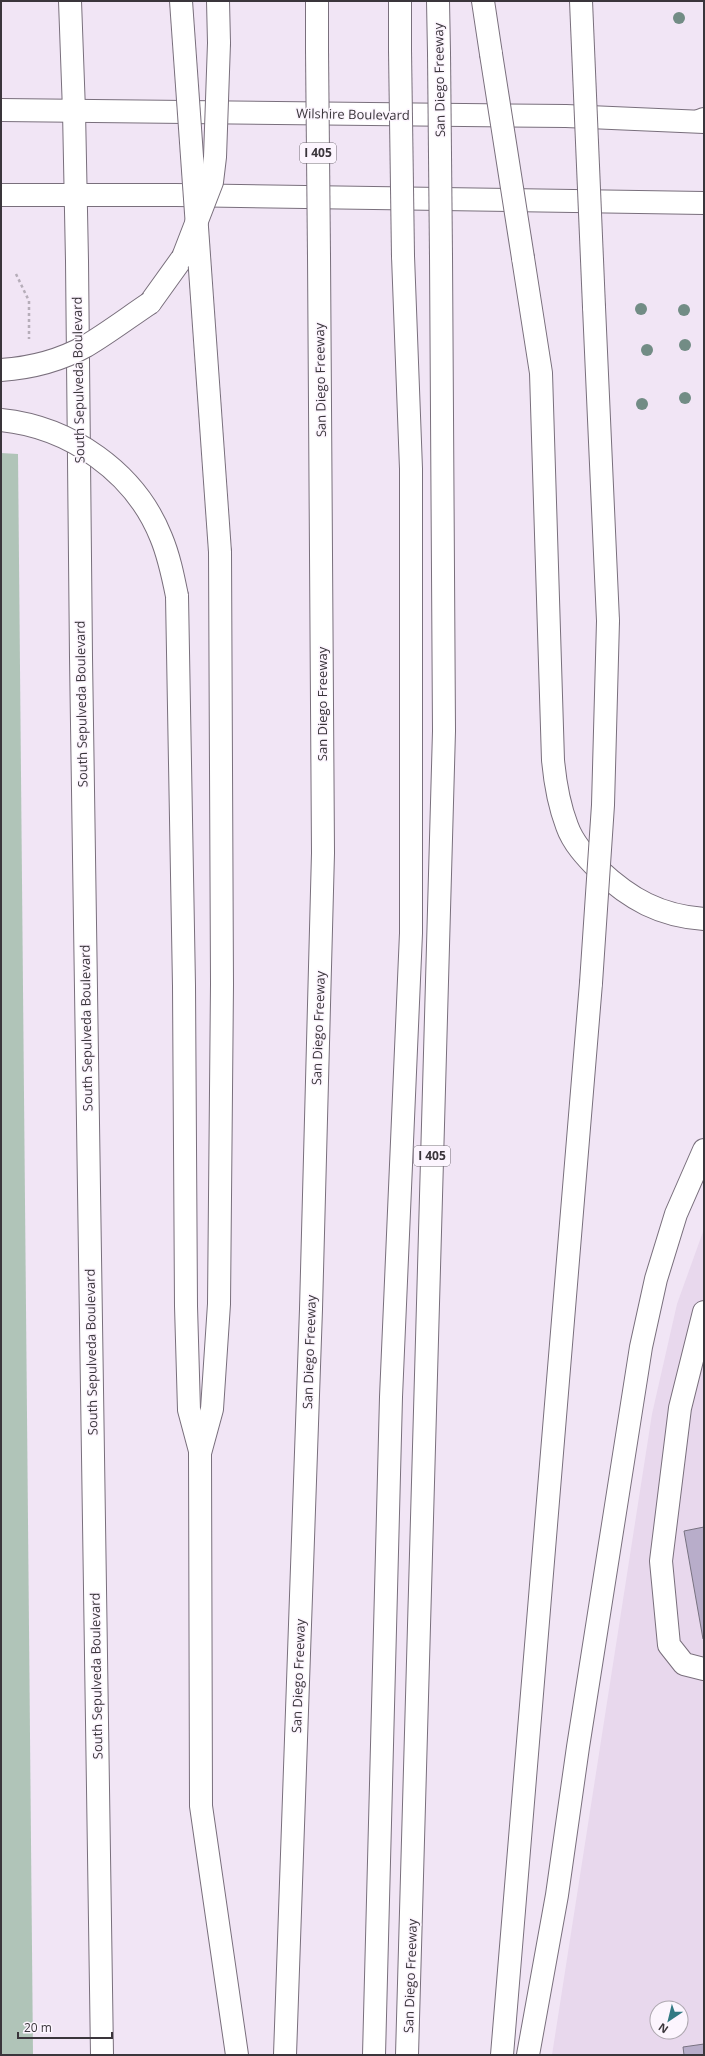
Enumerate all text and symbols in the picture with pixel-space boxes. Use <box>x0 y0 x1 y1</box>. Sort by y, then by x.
street label: San Diego Freeway <box>429 22 449 137</box>
street label: Wilshire Boulevard <box>296 104 410 124</box>
road number: I 405 <box>300 143 336 163</box>
street label: South Sepulveda Boulevard <box>68 297 88 463</box>
street label: San Diego Freeway <box>310 322 330 437</box>
street label: South Sepulveda Boulevard <box>71 621 91 787</box>
street label: San Diego Freeway <box>313 646 331 761</box>
street label: South Sepulveda Boulevard <box>76 945 96 1111</box>
street label: San Diego Freeway <box>307 970 329 1085</box>
road number: I 405 <box>414 1146 450 1166</box>
street label: South Sepulveda Boulevard <box>81 1269 101 1435</box>
street label: San Diego Freeway <box>298 1294 320 1409</box>
street label: South Sepulveda Boulevard <box>86 1593 106 1759</box>
street label: San Diego Freeway <box>287 1618 309 1733</box>
street label: San Diego Freeway <box>399 1918 421 2033</box>
north arrow <box>649 2000 689 2040</box>
scale bar <box>18 2014 112 2040</box>
text: 20 m <box>24 2019 52 2036</box>
text: N <box>655 2020 671 2037</box>

